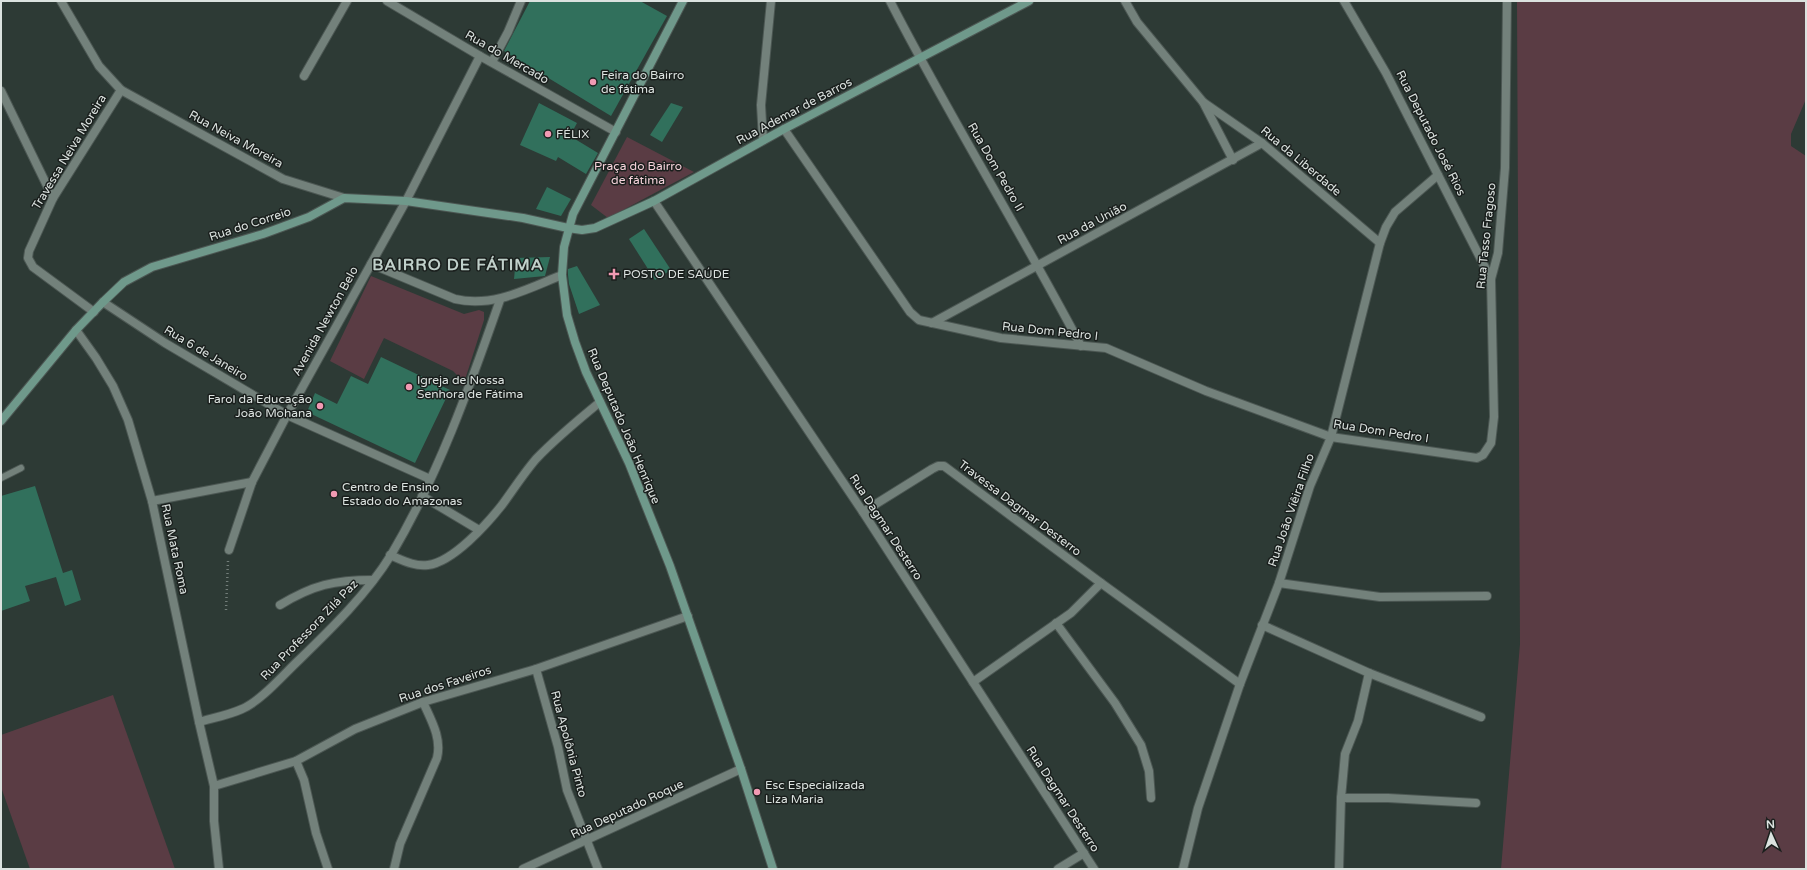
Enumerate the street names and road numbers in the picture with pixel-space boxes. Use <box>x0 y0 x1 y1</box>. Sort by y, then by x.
street label: Rua do Mercado <box>463 27 551 87</box>
street label: Rua Deputado José Rios <box>1393 68 1469 198</box>
street label: Rua Ademar de Barros <box>734 74 854 147</box>
street label: Travessa Neiva Moreira <box>29 92 109 212</box>
street label: Rua Neiva Moreira <box>187 107 285 171</box>
street label: Rua Dom Pedro II <box>965 120 1027 214</box>
street label: Rua da Liberdade <box>1258 123 1344 199</box>
street label: Rua Tasso Fragoso <box>1473 182 1499 290</box>
street label: Rua da União <box>1055 199 1129 247</box>
street label: Rua do Correio <box>207 204 293 244</box>
street label: Avenida Newton Belo <box>289 264 361 378</box>
street label: Rua Dom Pedro I <box>1001 319 1099 343</box>
street label: Rua 6 de Janeiro <box>162 323 250 383</box>
street label: Rua Deputado João Henrique <box>585 346 663 506</box>
street label: Rua Dom Pedro I <box>1332 417 1430 445</box>
street label: Rua João Viêira Filho <box>1265 451 1317 569</box>
street label: Travessa Dagmar Desterro <box>956 457 1084 559</box>
street label: Rua Dagmar Desterro <box>847 471 925 583</box>
street label: Rua Mata Roma <box>159 503 191 595</box>
street label: Rua Professora Zilá Paz <box>258 577 360 683</box>
street label: Rua dos Faveiros <box>397 662 493 705</box>
street label: Rua Apolônia Pinto <box>548 689 590 799</box>
street label: Rua Dagmar Desterro <box>1024 743 1102 855</box>
street label: Rua Deputado Roque <box>568 777 686 841</box>

